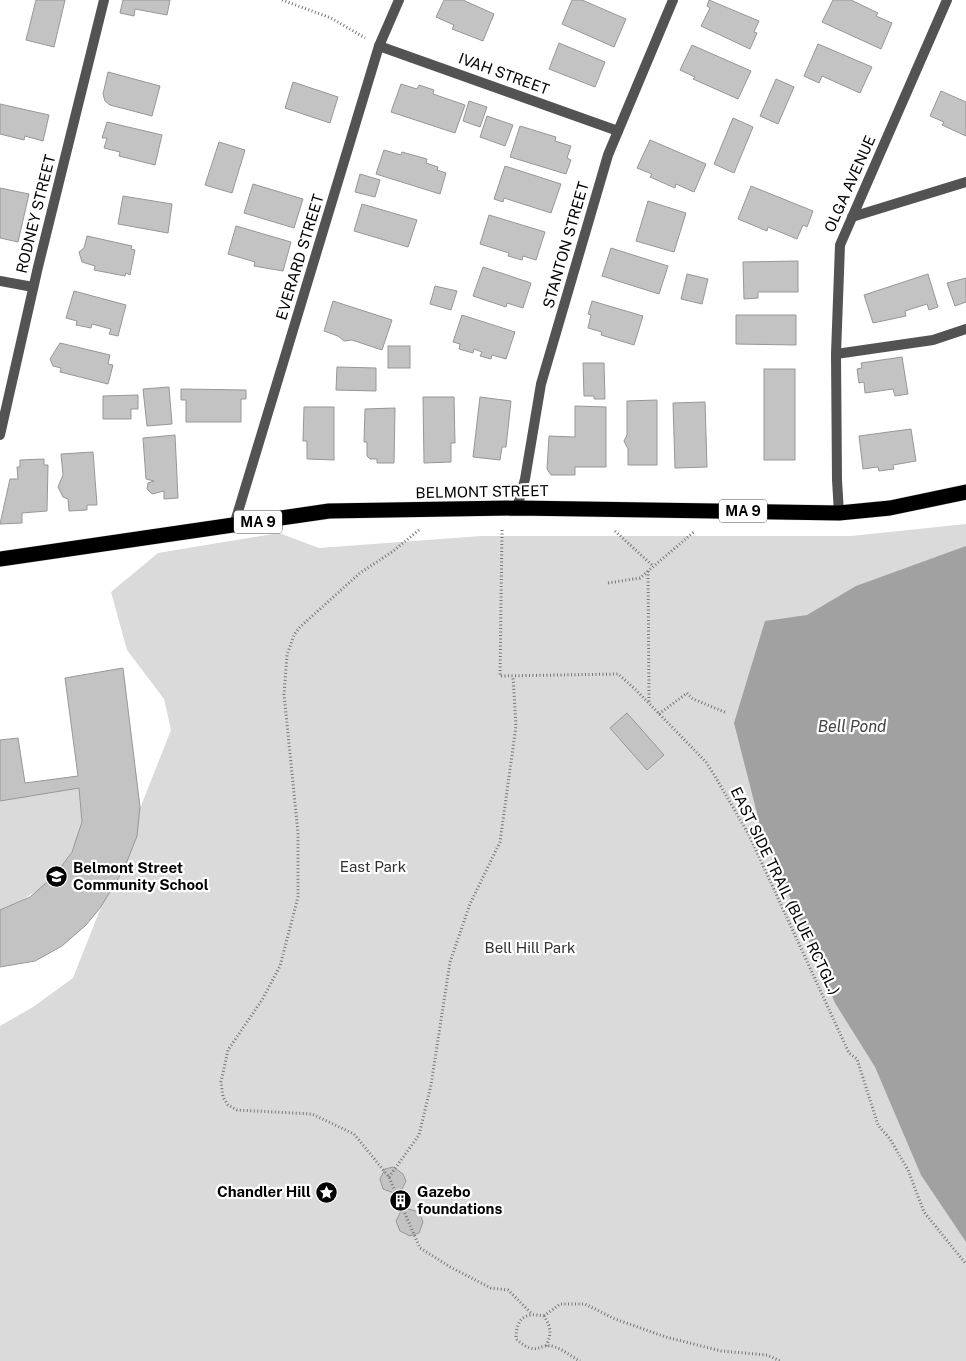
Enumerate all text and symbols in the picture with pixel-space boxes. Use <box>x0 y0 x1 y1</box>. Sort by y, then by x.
street label: IVAH STREET <box>457 49 552 98</box>
street label: OLGA AVENUE <box>821 133 878 235</box>
street label: RODNEY STREET <box>13 153 58 275</box>
street label: STANTON STREET <box>539 180 592 310</box>
street label: EVERARD STREET <box>272 192 327 322</box>
street label: BELMONT STREET <box>415 482 549 501</box>
road number: MA 9 <box>719 500 767 522</box>
road number: MA 9 <box>234 511 282 534</box>
water label: Bell Pond <box>818 717 887 736</box>
street label: EAST SIDE TRAIL (BLUE RCTGL.) <box>728 784 843 997</box>
park label: East Park <box>340 858 406 875</box>
place label: Belmont Street Community School <box>73 859 209 893</box>
school or university icon: Belmont Street Community School <box>45 865 69 889</box>
park label: Bell Hill Park <box>485 939 575 956</box>
place icon: Chandler Hill <box>315 1180 339 1204</box>
place label: Chandler Hill <box>217 1183 311 1200</box>
place label: Gazebo foundations <box>417 1183 502 1217</box>
building icon: Gazebo foundations <box>389 1189 413 1213</box>

